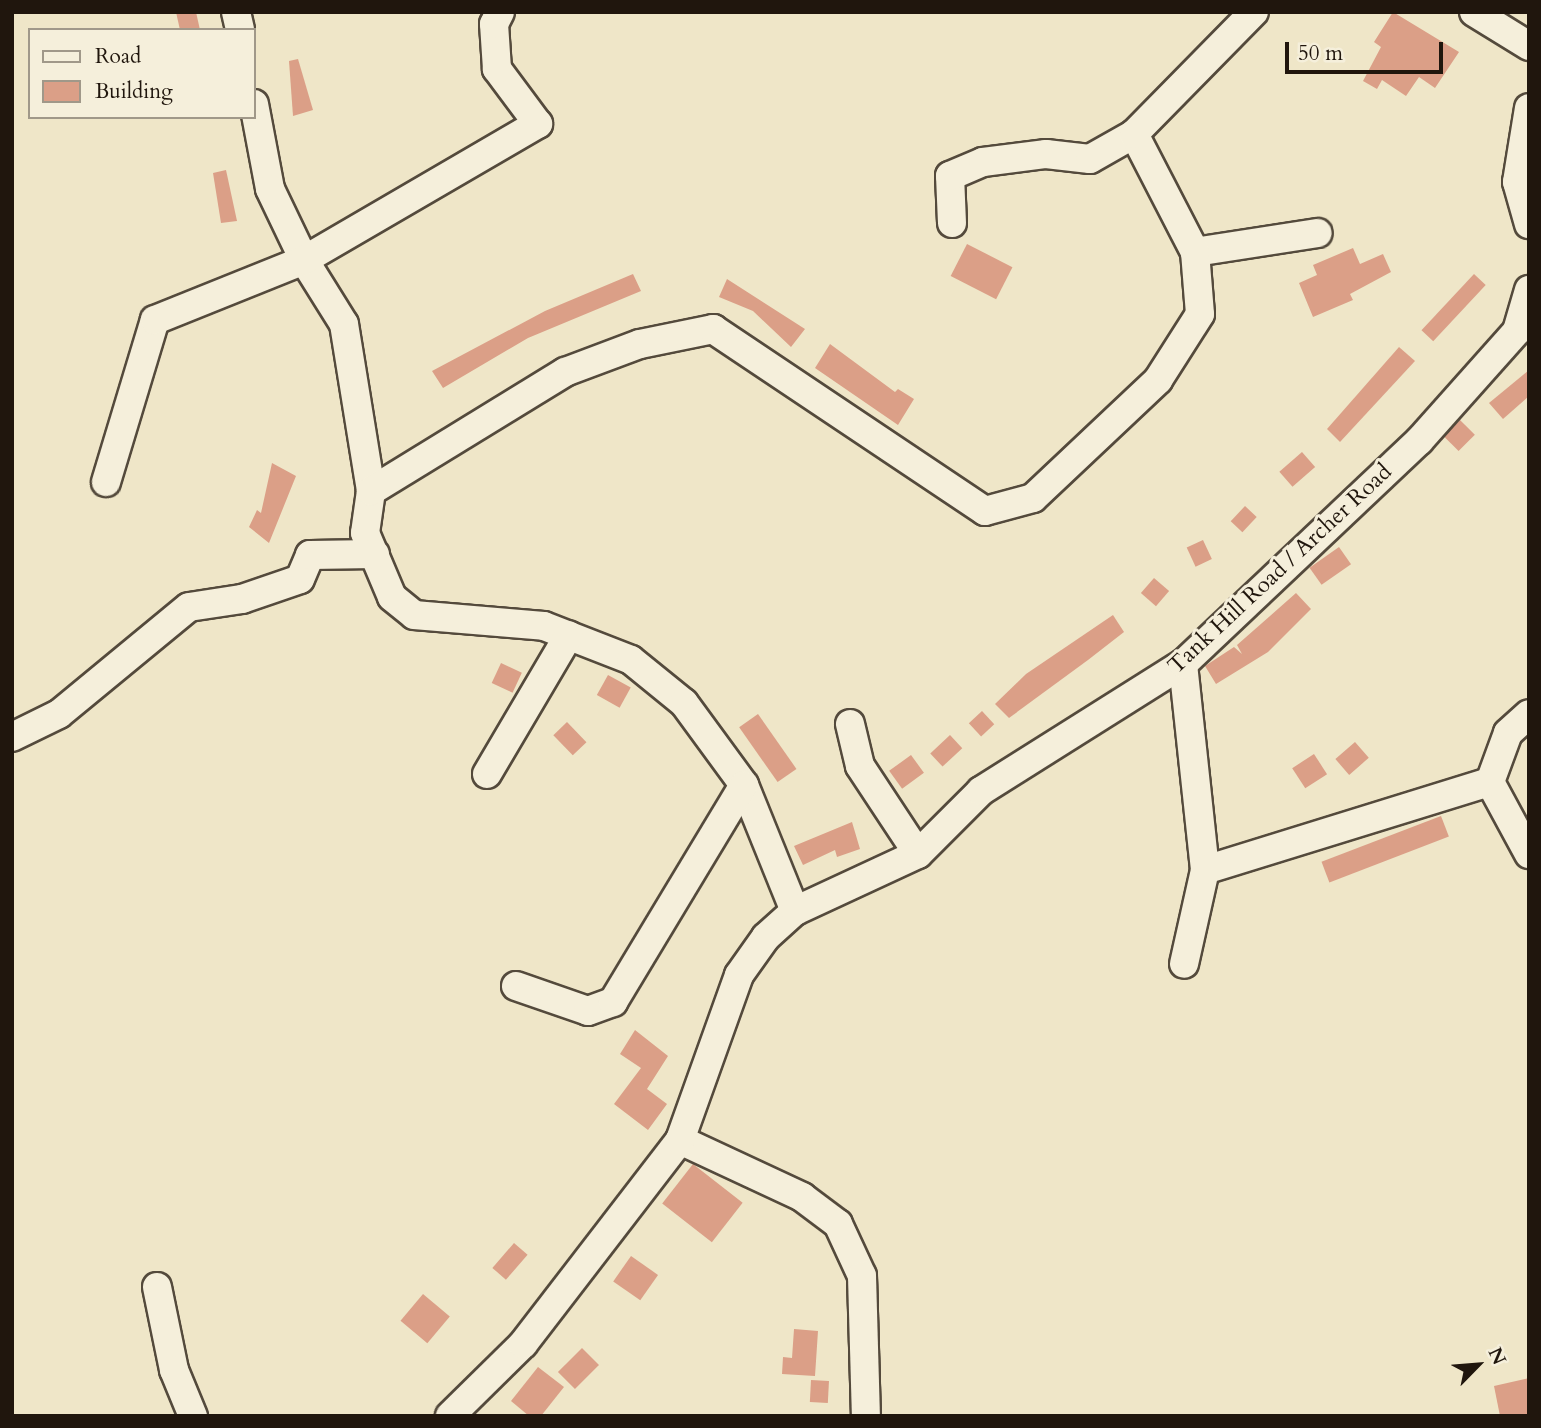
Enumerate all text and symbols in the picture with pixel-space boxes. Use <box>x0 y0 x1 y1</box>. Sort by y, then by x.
legend <box>28 28 256 119</box>
scale bar <box>1289 28 1446 72</box>
text: 50 m <box>1298 39 1343 68</box>
text: Road <box>95 42 141 71</box>
text: Building <box>95 77 173 106</box>
street label: Tank Hill Road / Archer Road <box>1162 458 1398 680</box>
north arrow <box>1443 1330 1513 1400</box>
text: N <box>1482 1343 1512 1369</box>

